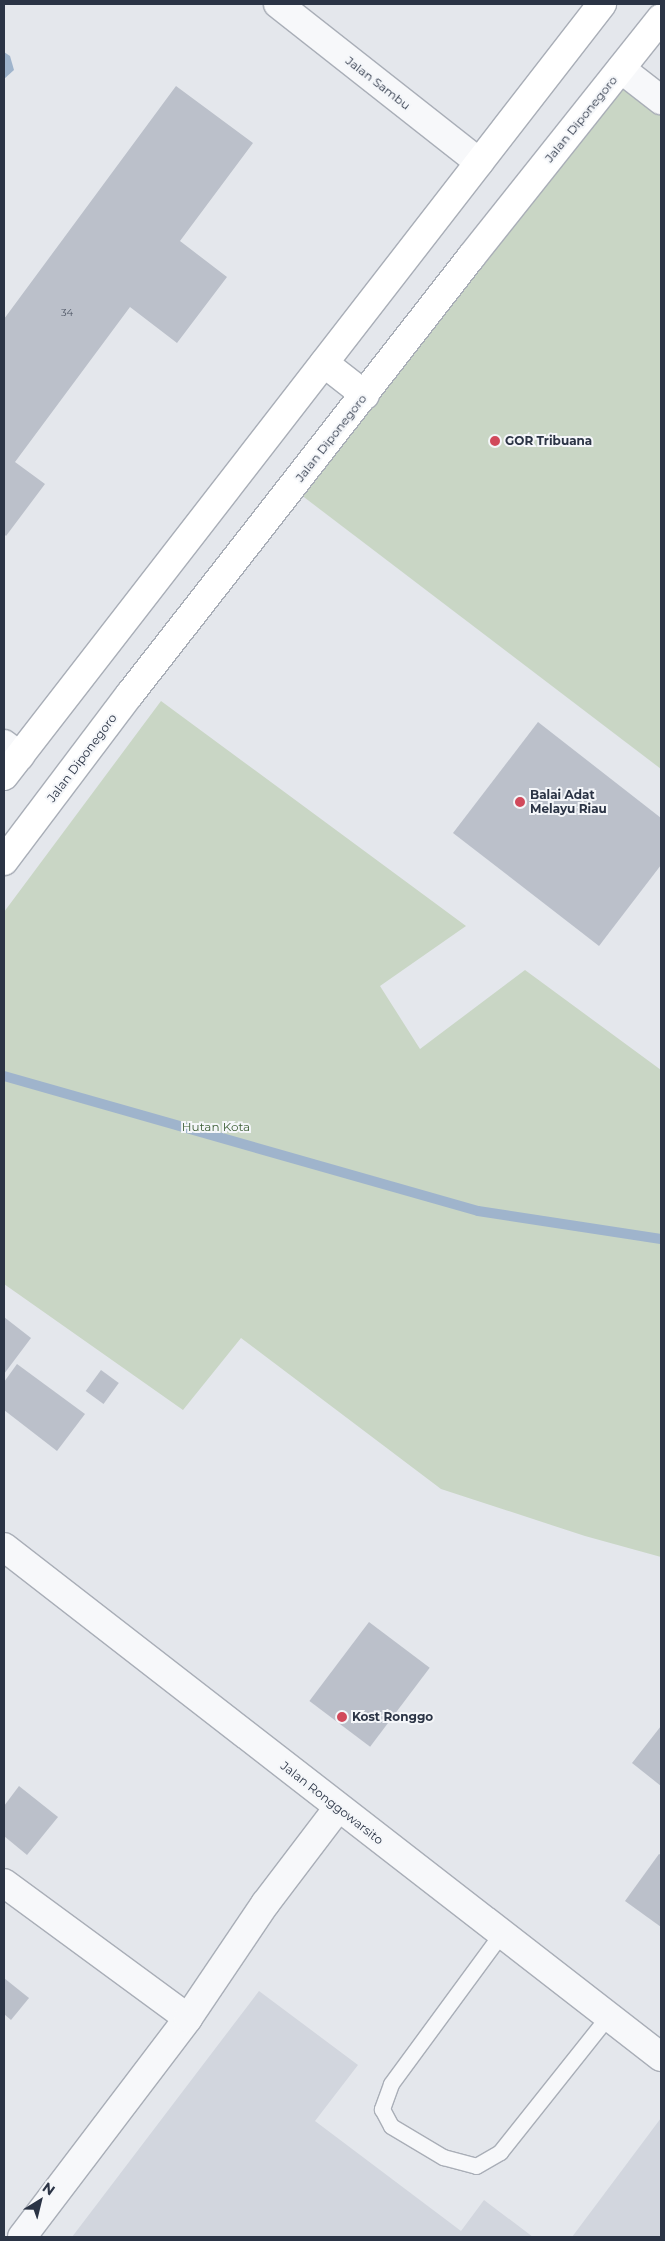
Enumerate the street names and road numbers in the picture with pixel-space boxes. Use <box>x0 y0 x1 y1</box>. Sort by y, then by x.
street label: Jalan Sambu <box>343 53 413 113</box>
street label: Jalan Diponegoro <box>542 73 620 165</box>
street label: Jalan Diponegoro <box>292 392 370 484</box>
street label: Jalan Diponegoro <box>44 711 120 805</box>
street label: Jalan Ronggowarsito <box>278 1759 386 1847</box>

